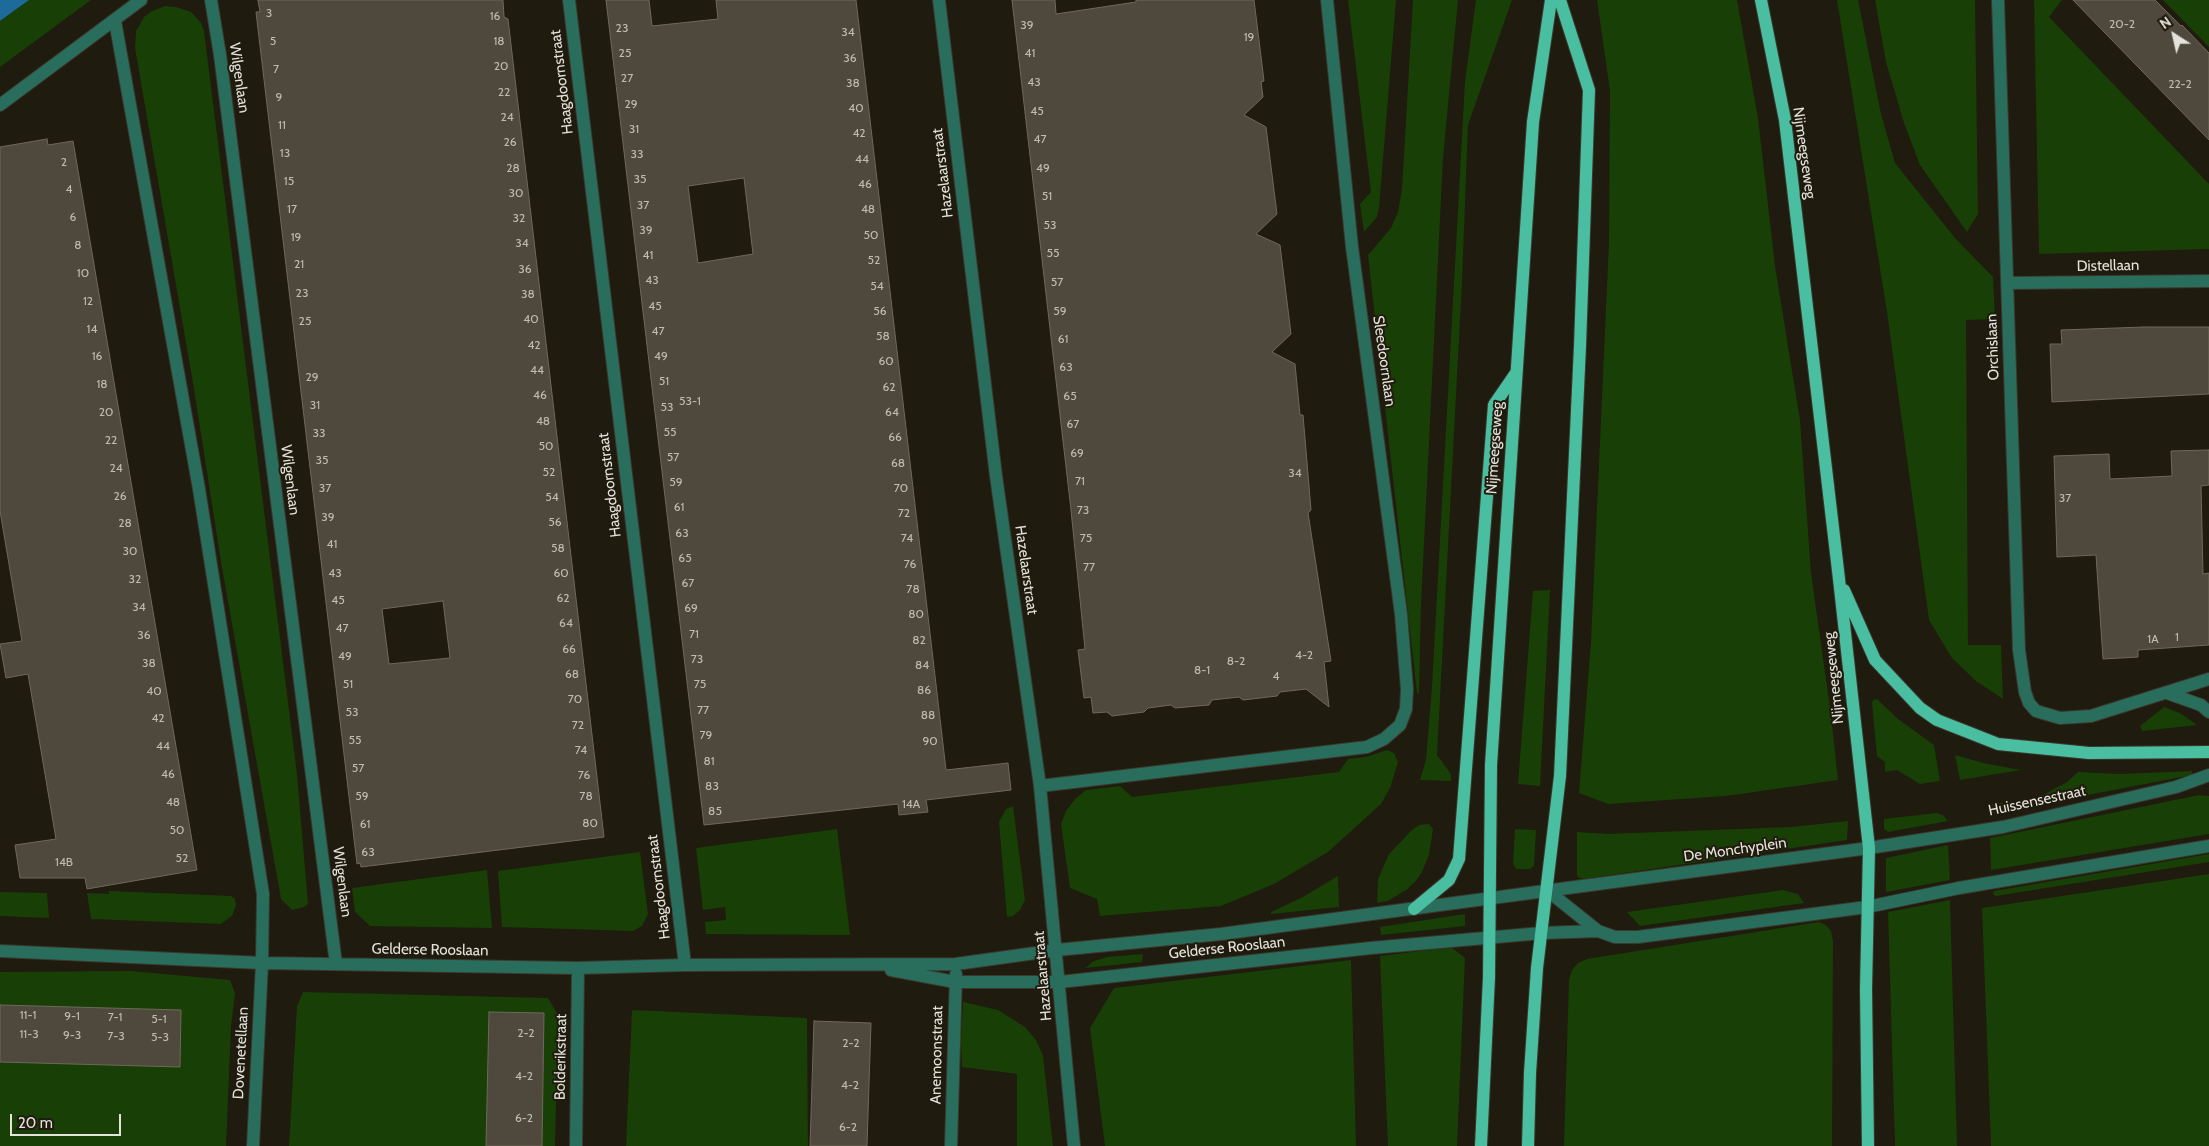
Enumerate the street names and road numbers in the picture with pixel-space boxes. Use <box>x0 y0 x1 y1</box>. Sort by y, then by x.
street label: Haagdoornstraat <box>547 29 577 135</box>
street label: Wilgenlaan <box>225 42 253 114</box>
street label: Nijmeegseweg <box>1789 106 1819 200</box>
street label: Hazelaarstraat <box>929 127 957 219</box>
street label: Distellaan <box>2076 256 2140 276</box>
street label: Orchislaan <box>1983 313 2003 381</box>
street label: Sleedoornlaan <box>1369 314 1399 408</box>
street label: Nijmeegseweg <box>1483 401 1507 495</box>
street label: Haagdoornstraat <box>595 432 625 538</box>
street label: Wilgenlaan <box>277 444 303 516</box>
street label: Hazelaarstraat <box>1011 524 1041 616</box>
street label: Nijmeegseweg <box>1820 631 1848 725</box>
street label: Huissensestraat <box>1987 782 2087 820</box>
street label: Haagdoornstraat <box>644 834 674 940</box>
street label: De Monchyplein <box>1682 834 1788 866</box>
street label: Wilgenlaan <box>329 846 355 918</box>
street label: Hazelaarstraat <box>1030 930 1056 1022</box>
street label: Gelderse Rooslaan <box>1168 933 1286 963</box>
street label: Gelderse Rooslaan <box>371 940 489 960</box>
street label: Dovenetellaan <box>230 1006 252 1100</box>
street label: Anemoonstraat <box>927 1006 947 1104</box>
street label: Bolderikstraat <box>551 1014 571 1100</box>

